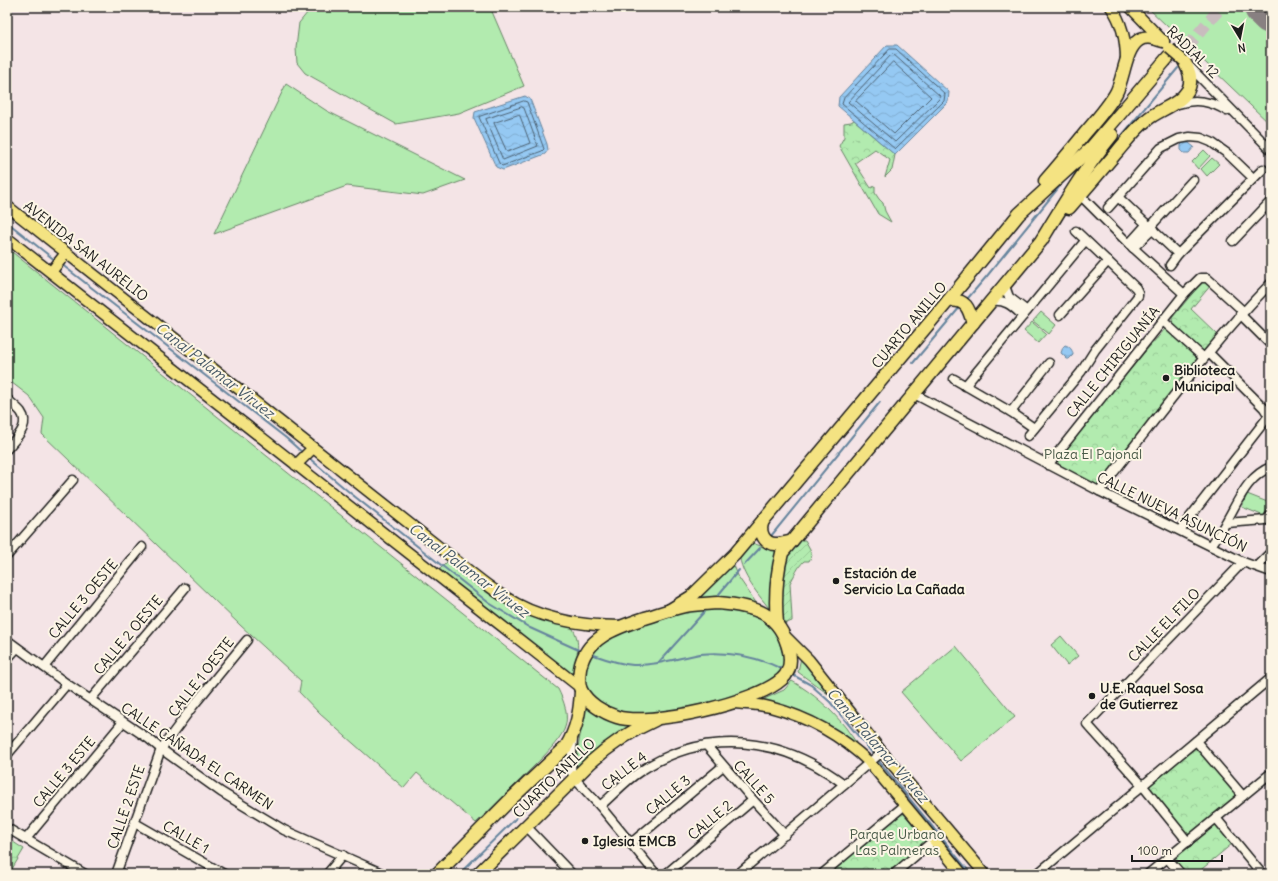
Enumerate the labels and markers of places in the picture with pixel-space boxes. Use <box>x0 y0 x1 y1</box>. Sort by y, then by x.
place label: Biblioteca Municipal <box>1174 361 1235 395</box>
marker: Biblioteca Municipal <box>1161 373 1171 383</box>
place label: Estación de Servicio La Cañada <box>844 564 965 598</box>
marker: Estación de Servicio La Cañada <box>831 576 841 586</box>
place label: U.E. Raquel Sosa de Gutierrez <box>1100 679 1203 713</box>
marker: U.E. Raquel Sosa de Gutierrez <box>1087 691 1097 701</box>
place label: Iglesia EMCB <box>593 832 676 850</box>
marker: Iglesia EMCB <box>580 836 590 846</box>

